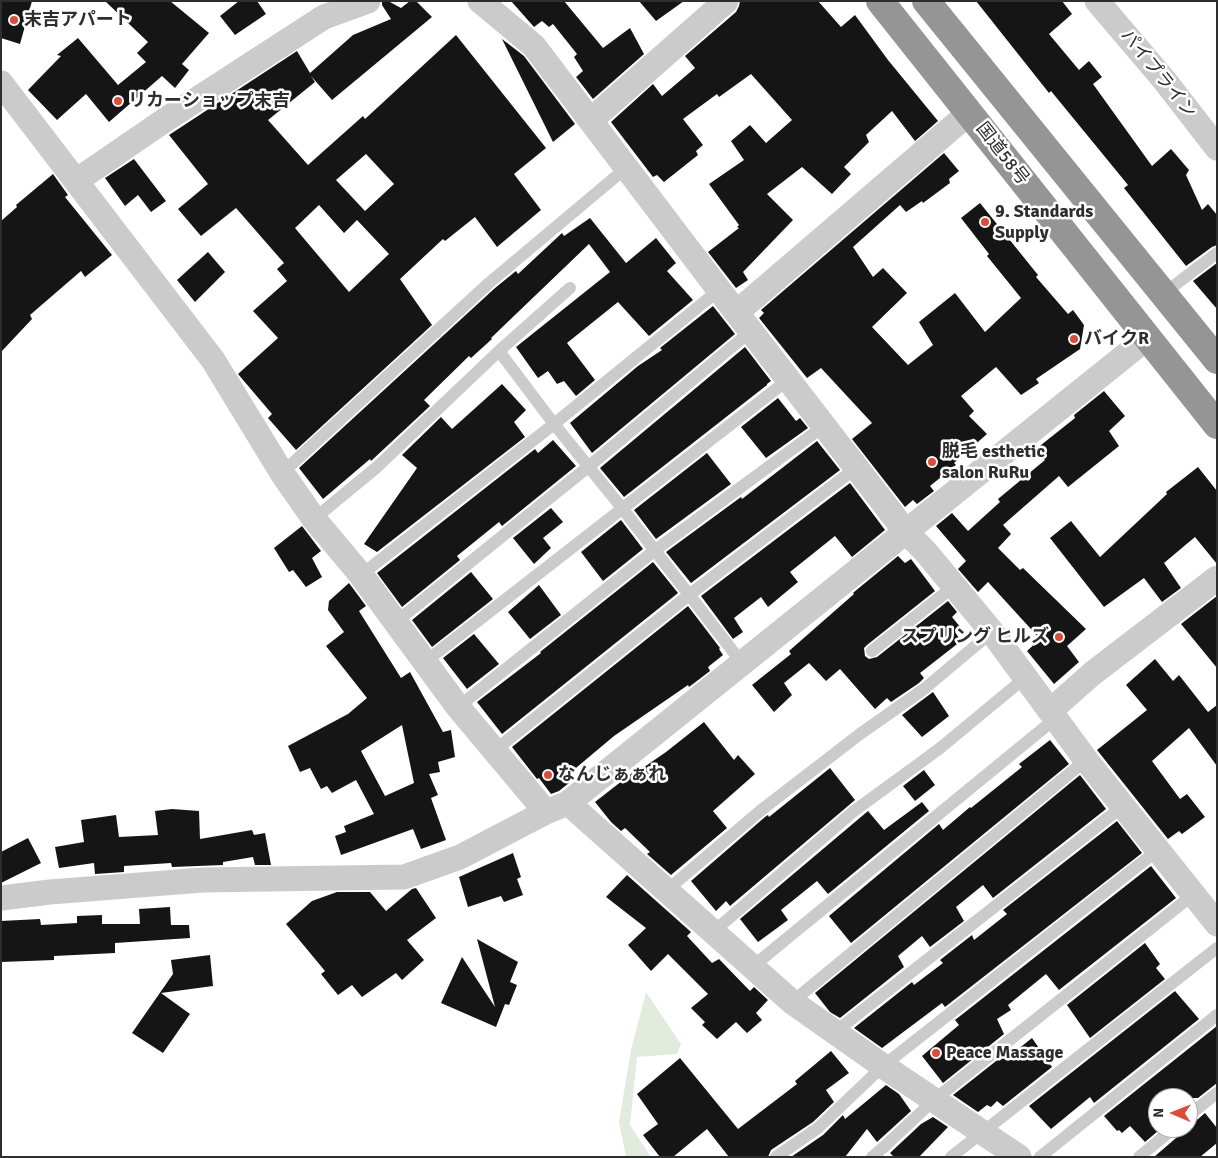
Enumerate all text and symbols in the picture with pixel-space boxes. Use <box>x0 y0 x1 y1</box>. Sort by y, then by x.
place label: 末吉アパート <box>24 9 132 31</box>
marker: 末吉アパート <box>8 14 20 26</box>
street label: パイプライン <box>1116 25 1200 123</box>
place label: リカーショップ末吉 <box>128 90 290 112</box>
marker: リカーショップ末吉 <box>112 95 124 107</box>
street label: 国道58号 <box>971 118 1033 190</box>
place label: 9. Standards Supply <box>995 201 1093 243</box>
marker: 9. Standards Supply <box>979 216 991 228</box>
place label: バイクR <box>1084 328 1149 350</box>
marker: バイクR <box>1068 333 1080 345</box>
place label: 脱毛 esthetic salon RuRu <box>942 441 1045 484</box>
marker: 脱毛 esthetic salon RuRu <box>926 456 938 468</box>
place label: スプリング ヒルズ <box>901 626 1049 648</box>
marker: スプリング ヒルズ <box>1053 631 1065 643</box>
place label: なんじぁぁれ <box>558 764 666 786</box>
marker: なんじぁぁれ <box>542 769 554 781</box>
place label: Peace Massage <box>946 1042 1064 1064</box>
marker: Peace Massage <box>930 1047 942 1059</box>
north arrow <box>1148 1088 1198 1138</box>
text: N <box>1150 1108 1167 1118</box>

